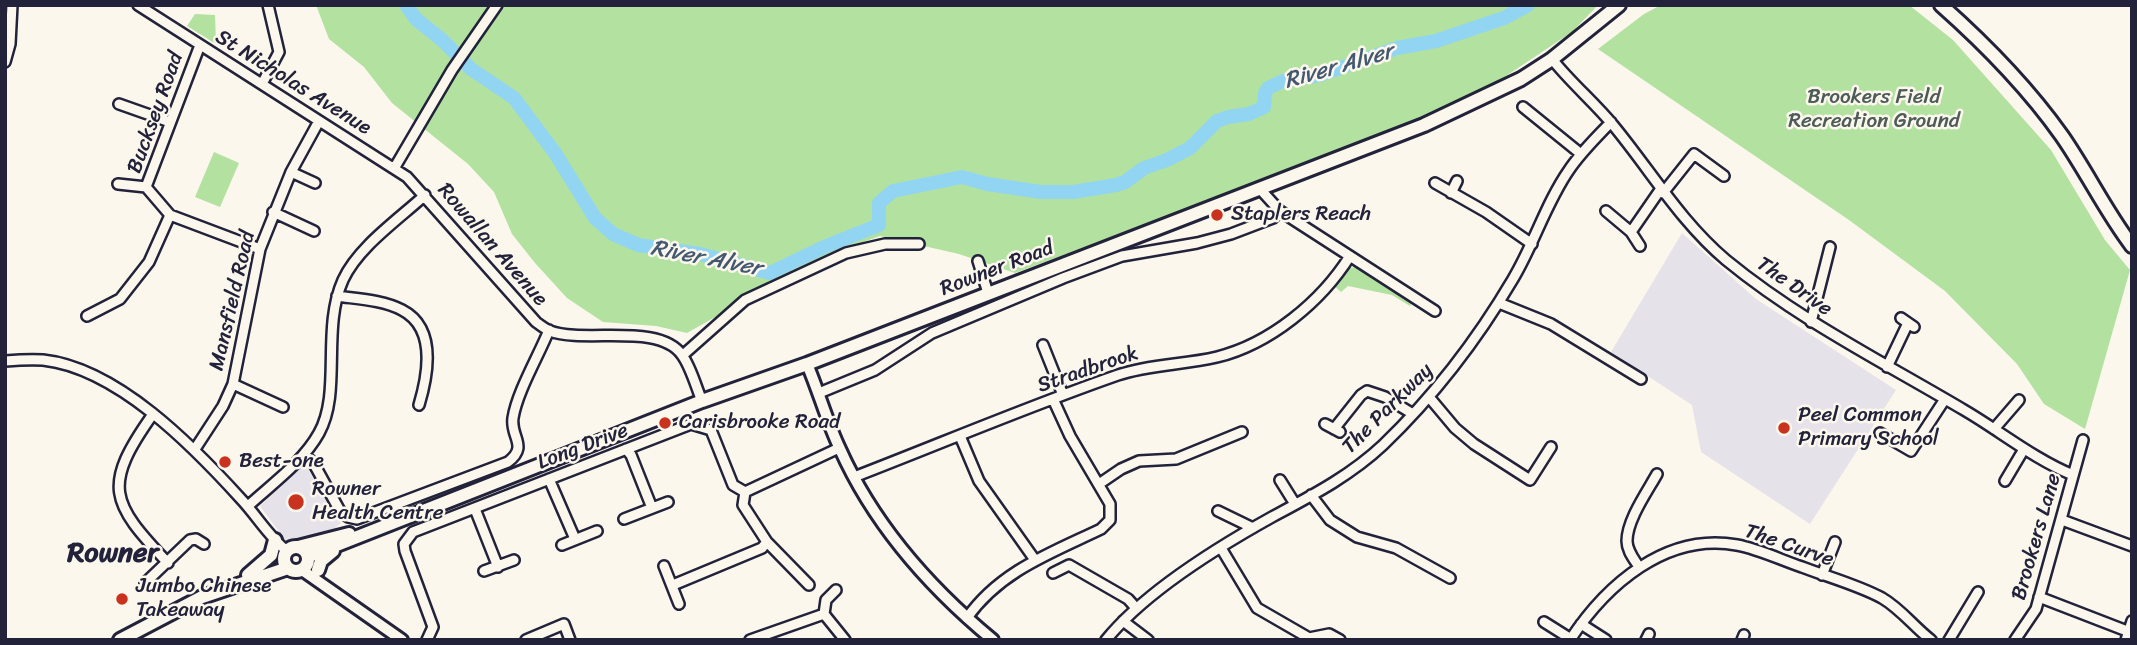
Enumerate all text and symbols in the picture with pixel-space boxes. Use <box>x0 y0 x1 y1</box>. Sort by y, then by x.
street label: St Nicholas Avenue <box>210 25 376 141</box>
water label: River Alver <box>1281 38 1397 96</box>
street label: Bucksey Road <box>122 49 190 177</box>
park label: Brookers Field Recreation Ground <box>1788 85 1960 135</box>
street label: Rowallan Avenue <box>432 178 552 312</box>
place label: Staplers Reach <box>1231 202 1371 228</box>
marker: Staplers Reach <box>1209 207 1225 223</box>
street label: Mansfield Road <box>205 229 261 373</box>
water label: River Alver <box>648 235 764 283</box>
street label: Rowner Road <box>937 236 1057 302</box>
street label: The Drive <box>1751 252 1837 322</box>
street label: Stradbrook <box>1034 341 1142 399</box>
street label: The Parkway <box>1337 358 1439 460</box>
place label: Peel Common Primary School <box>1798 403 1939 453</box>
place label: Carisbrooke Road <box>679 410 840 436</box>
marker: Carisbrooke Road <box>657 415 673 431</box>
street label: Long Drive <box>534 418 632 476</box>
marker: Peel Common Primary School <box>1776 420 1792 436</box>
place label: Best-one <box>239 449 324 475</box>
marker: Best-one <box>217 454 233 470</box>
street label: Brookers Lane <box>2007 471 2067 603</box>
place label: Rowner Health Centre <box>312 477 444 527</box>
marker: Rowner Health Centre <box>286 492 306 512</box>
street label: The Curve <box>1741 519 1837 573</box>
district label: Rowner <box>67 537 159 571</box>
place label: Jumbo Chinese Takeaway <box>136 574 271 624</box>
marker: Jumbo Chinese Takeaway <box>114 591 130 607</box>

